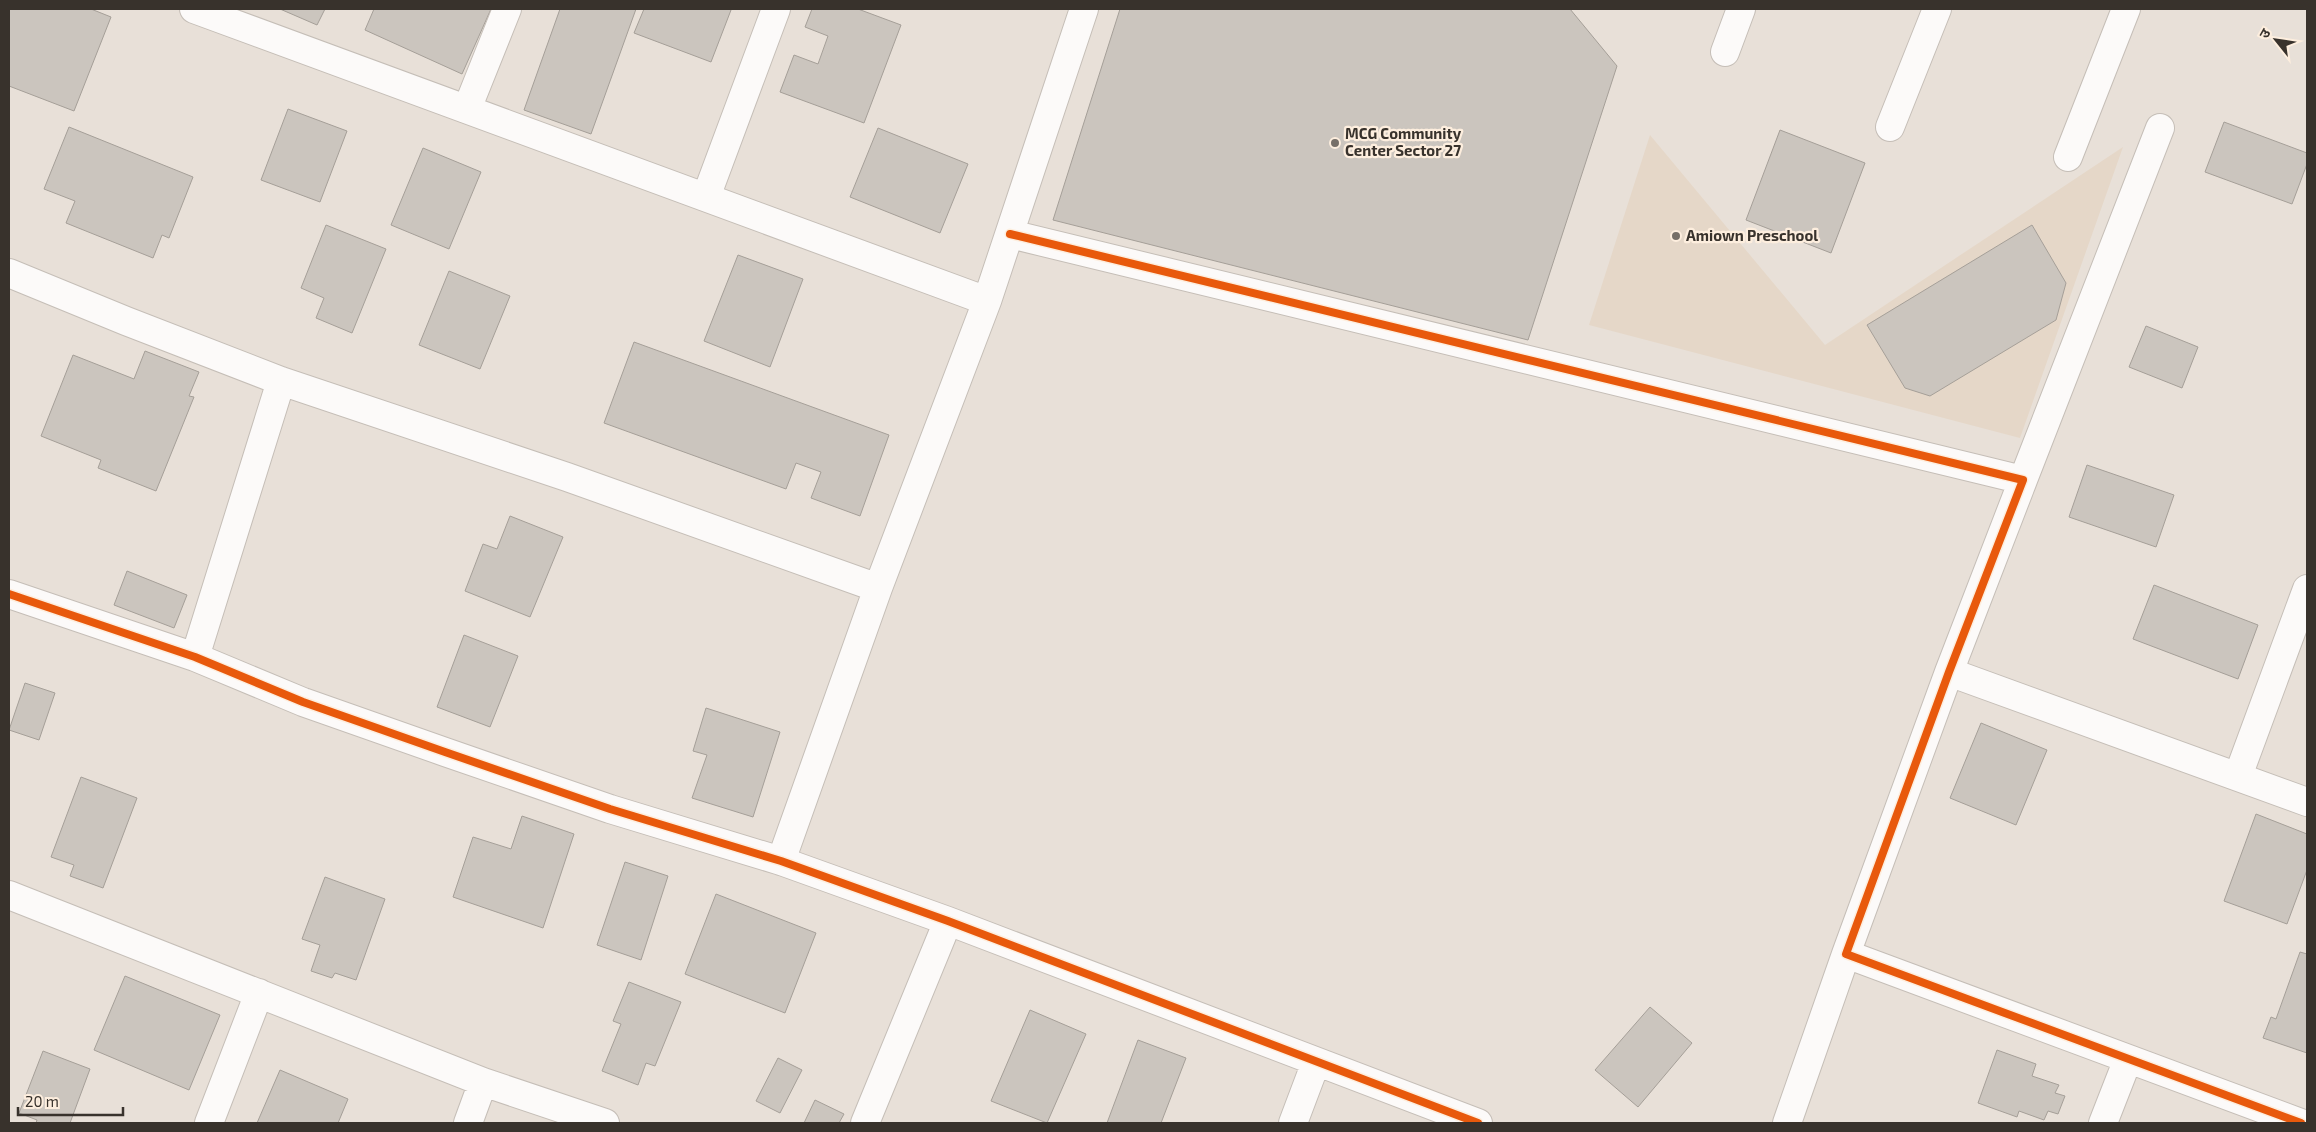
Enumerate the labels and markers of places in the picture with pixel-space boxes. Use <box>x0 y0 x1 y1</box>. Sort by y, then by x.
place label: MCG Community Center Sector 27 <box>1345 124 1462 159</box>
marker: MCG Community Center Sector 27 <box>1329 137 1341 149</box>
place label: Amiown Preschool <box>1686 226 1818 244</box>
marker: Amiown Preschool <box>1670 230 1682 242</box>

